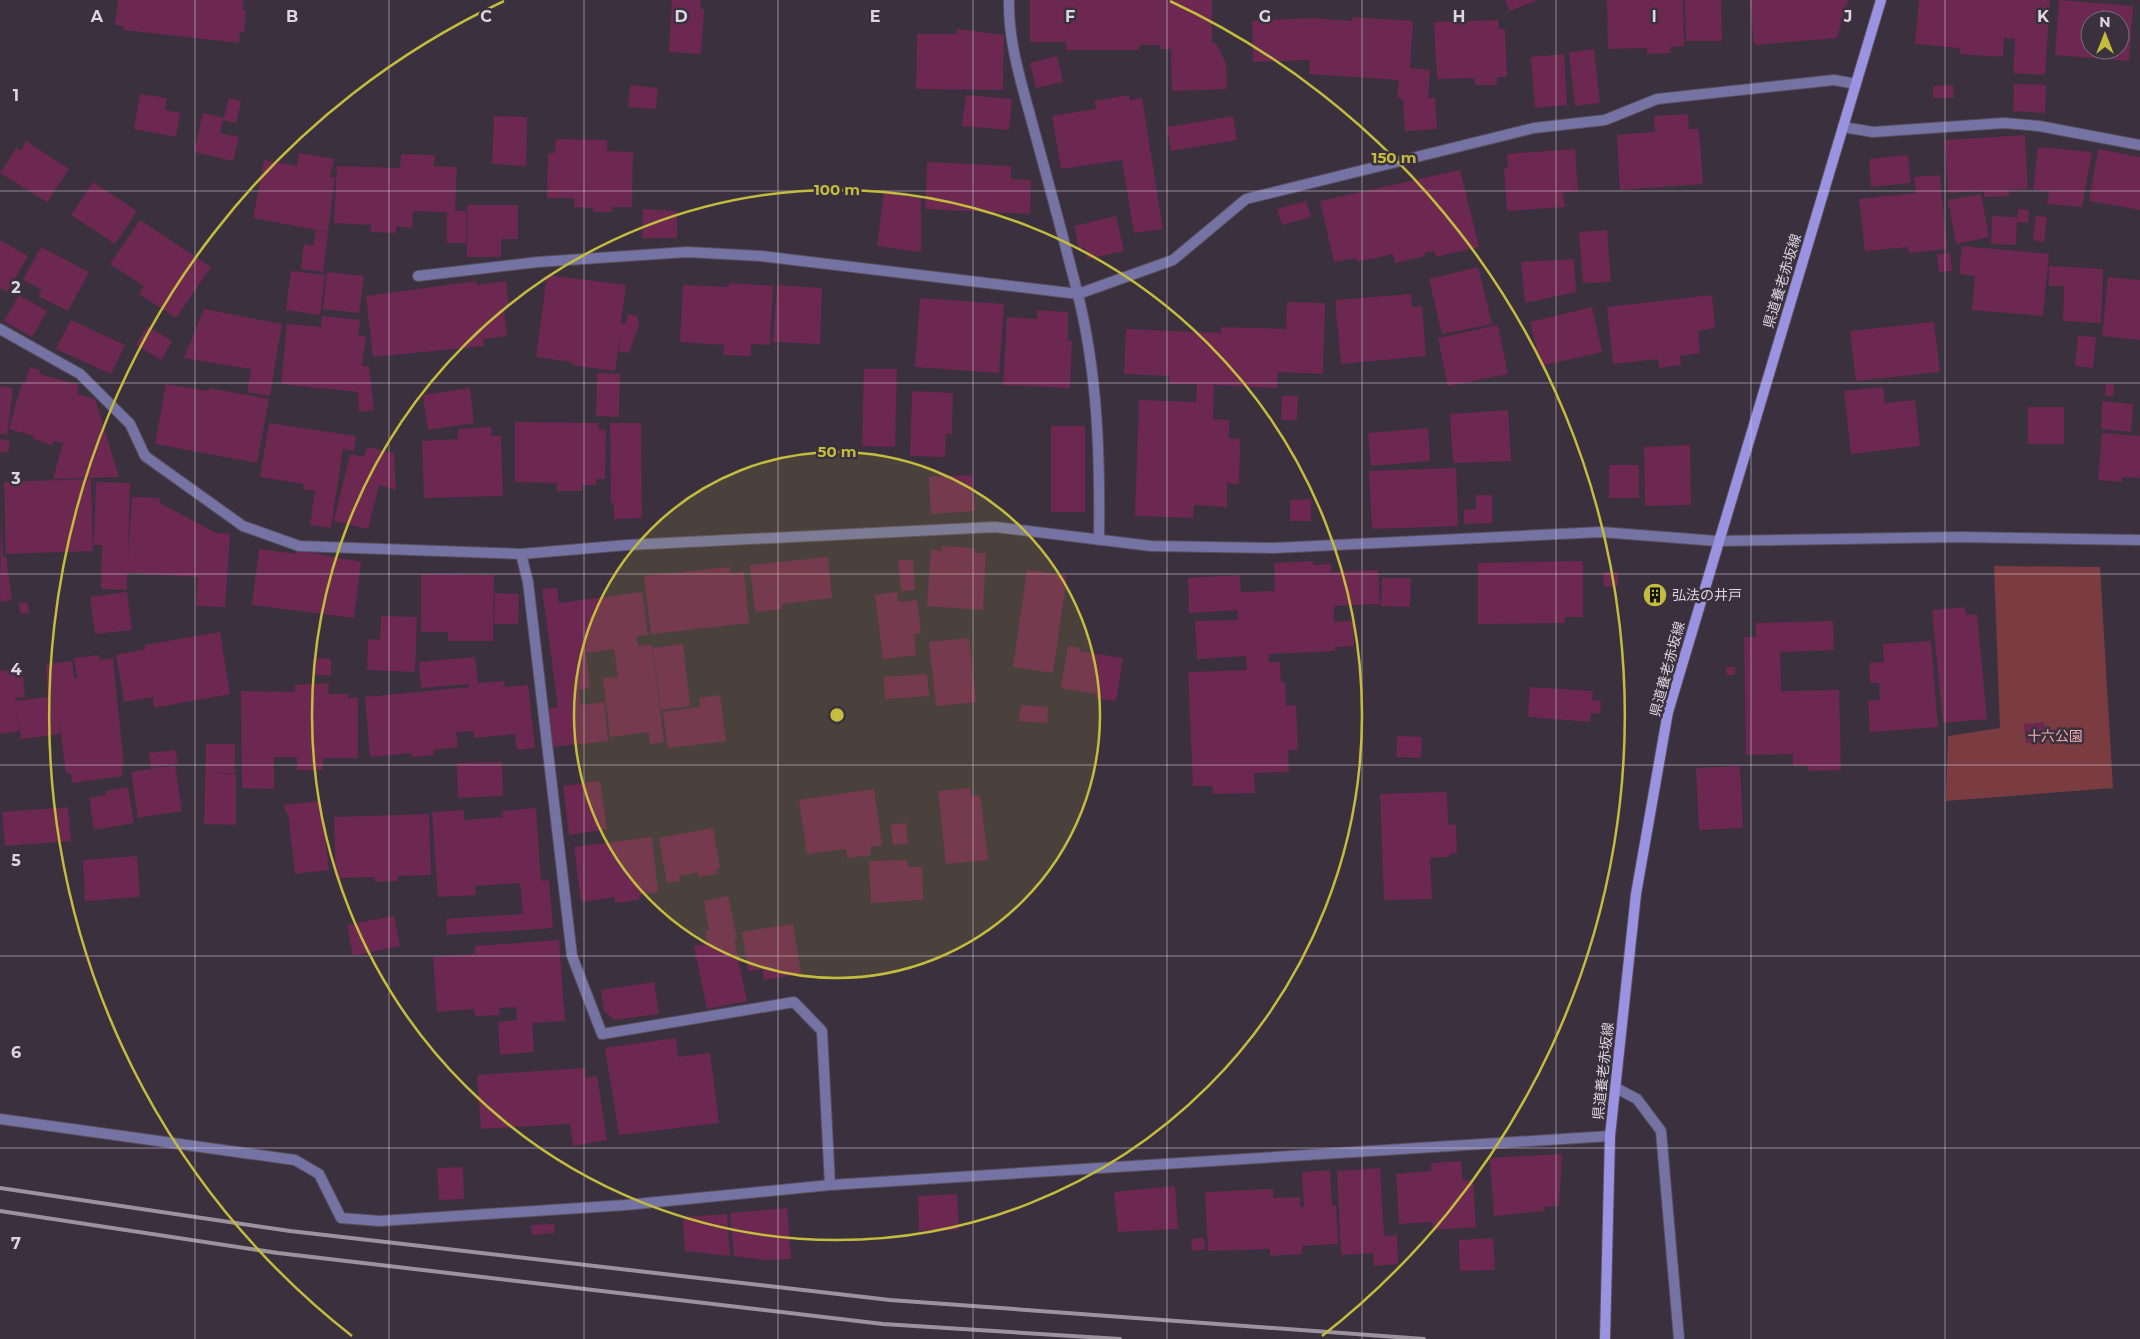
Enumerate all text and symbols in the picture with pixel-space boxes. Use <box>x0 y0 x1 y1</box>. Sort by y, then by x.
text: A <box>90 7 104 26</box>
text: B <box>286 7 298 26</box>
text: C <box>480 7 492 26</box>
text: D <box>674 7 688 26</box>
text: E <box>870 7 880 26</box>
text: F <box>1065 7 1075 26</box>
text: G <box>1259 7 1271 26</box>
text: H <box>1453 7 1465 26</box>
text: I <box>1651 7 1657 26</box>
text: J <box>1843 7 1852 26</box>
text: K <box>2037 7 2050 26</box>
north arrow <box>2080 10 2130 60</box>
text: N <box>2099 13 2111 31</box>
text: 1 <box>13 86 19 105</box>
text: 150 m <box>1372 148 1416 167</box>
text: 100 m <box>814 180 860 199</box>
street label: 県道養老赤坂線 <box>1759 232 1805 330</box>
text: 2 <box>11 278 21 297</box>
text: 50 m <box>817 442 857 461</box>
text: 3 <box>10 469 21 488</box>
building icon: 弘法の井戸 <box>1642 582 1668 608</box>
place label: 弘法の井戸 <box>1672 586 1742 604</box>
street label: 県道養老赤坂線 <box>1646 619 1688 719</box>
text: 4 <box>10 660 22 679</box>
centre of rings <box>828 706 846 724</box>
park label: 十六公園 <box>2027 727 2083 745</box>
text: 5 <box>11 851 21 870</box>
street label: 県道養老赤坂線 <box>1589 1021 1617 1121</box>
text: 6 <box>11 1043 21 1062</box>
text: 7 <box>11 1234 21 1253</box>

